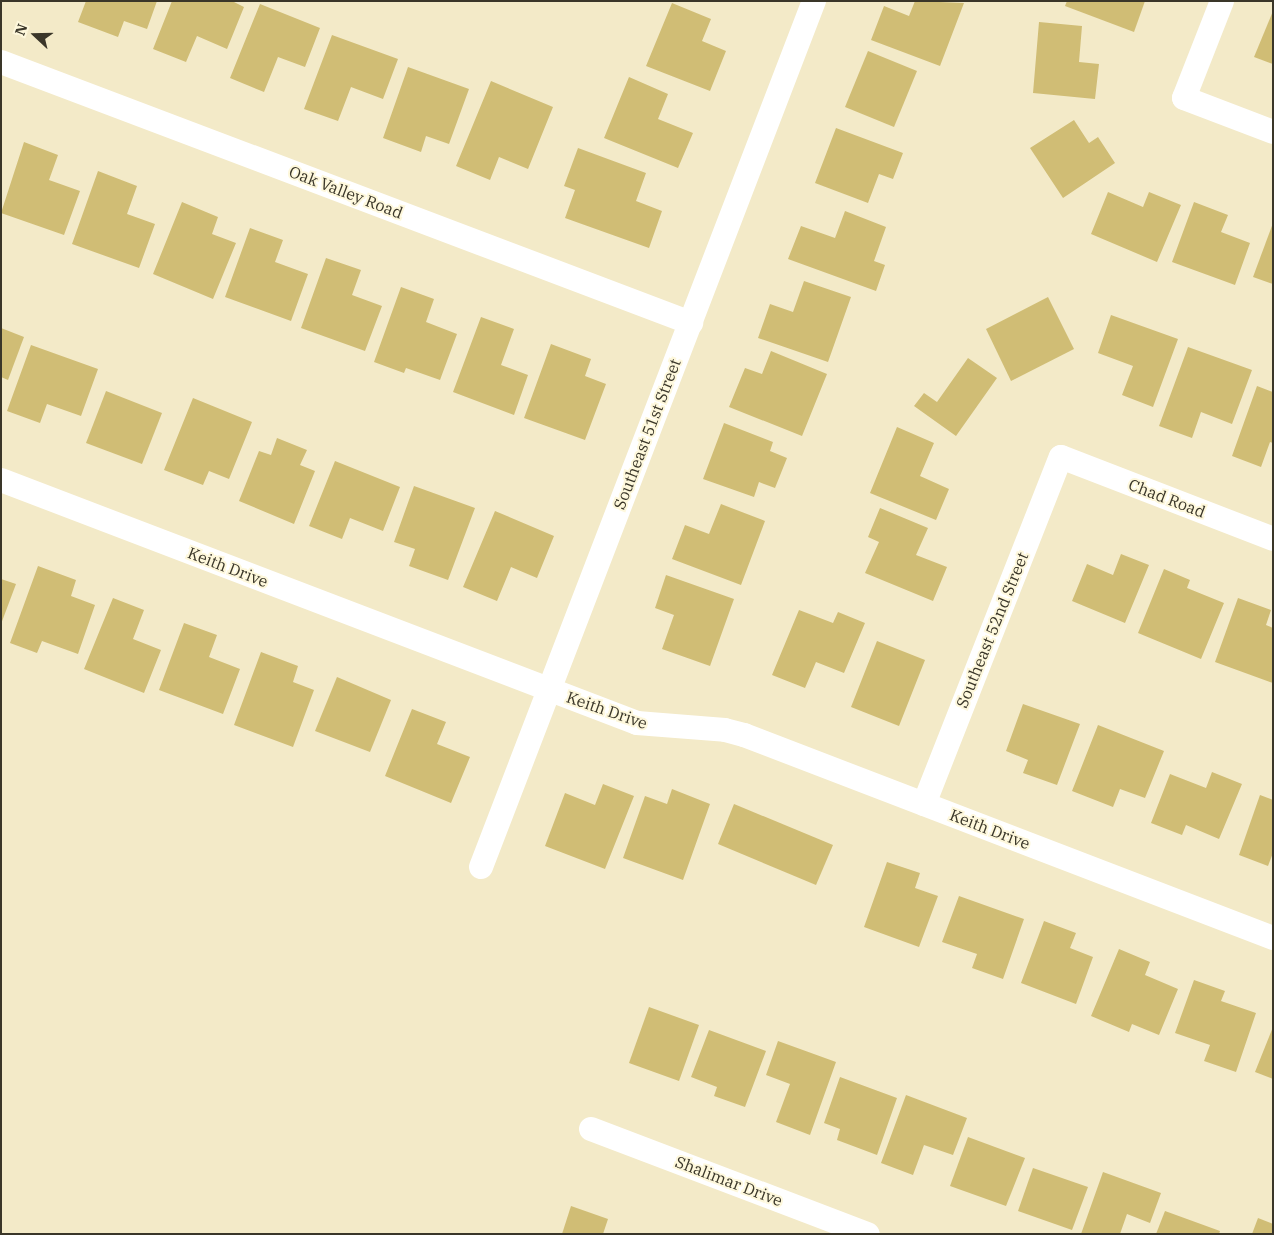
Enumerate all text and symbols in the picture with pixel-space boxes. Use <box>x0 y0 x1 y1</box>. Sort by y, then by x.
north arrow <box>10 10 60 60</box>
text: N <box>11 21 31 38</box>
street label: Oak Valley Road <box>287 162 405 222</box>
street label: Southeast 51st Street <box>609 356 685 512</box>
street label: Chad Road <box>1126 475 1208 521</box>
street label: Keith Drive <box>185 543 271 591</box>
street label: Southeast 52nd Street <box>952 549 1032 711</box>
street label: Keith Drive <box>564 687 650 733</box>
street label: Keith Drive <box>947 805 1033 853</box>
street label: Shalimar Drive <box>673 1152 785 1210</box>

